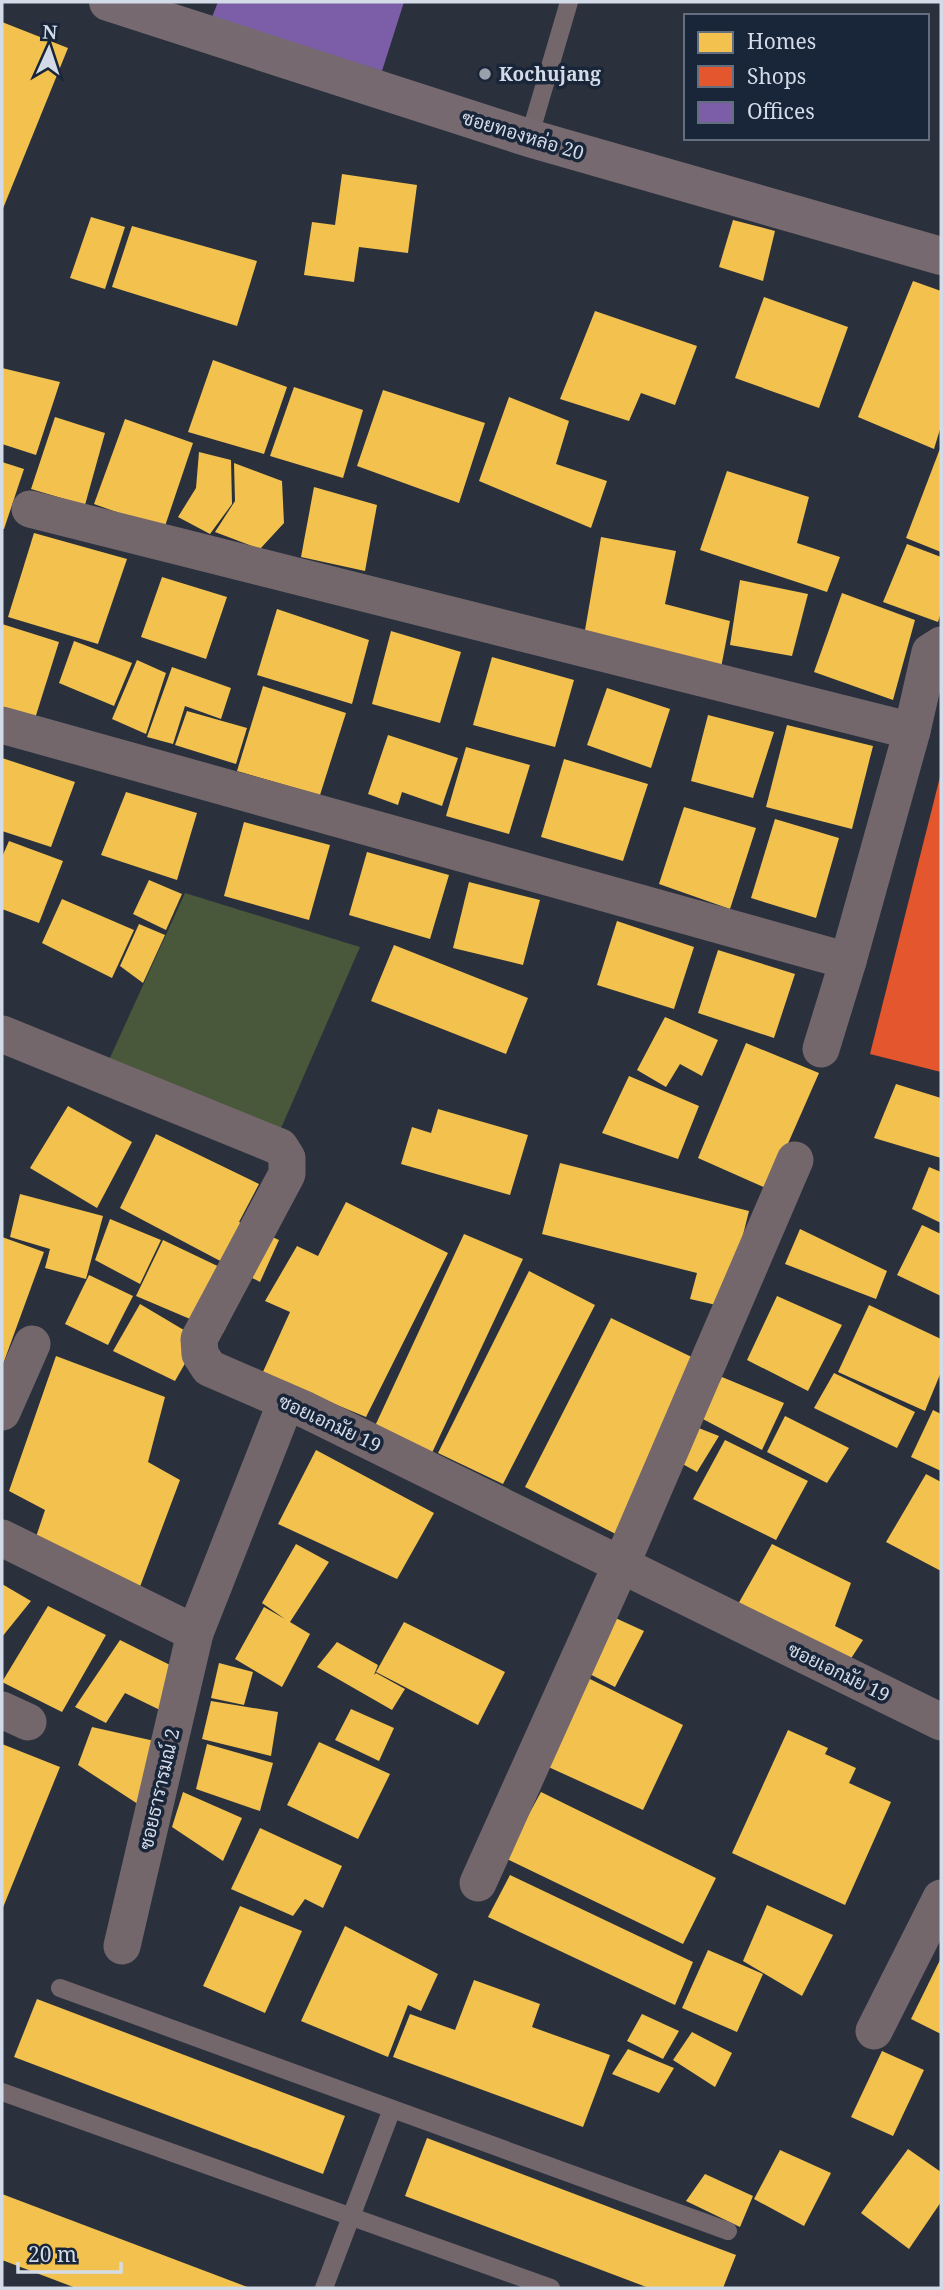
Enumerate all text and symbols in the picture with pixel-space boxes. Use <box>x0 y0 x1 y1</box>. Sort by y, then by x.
north arrow <box>14 14 84 84</box>
legend <box>684 14 929 140</box>
text: N <box>42 19 58 45</box>
text: Homes <box>747 27 816 55</box>
place label: Kochujang <box>499 61 601 87</box>
text: Shops <box>747 62 806 90</box>
marker: Kochujang <box>477 66 493 82</box>
text: Offices <box>747 97 815 125</box>
street label: ซอยทองหล่อ 20 <box>459 104 587 166</box>
street label: ซอยเอกมัย 19 <box>274 1388 386 1458</box>
street label: ซอยเอกมัย 19 <box>784 1636 894 1708</box>
street label: ซอยธารารมณ์ 2 <box>132 1726 186 1852</box>
scale bar <box>18 2230 121 2274</box>
text: 20 m <box>28 2240 77 2268</box>

